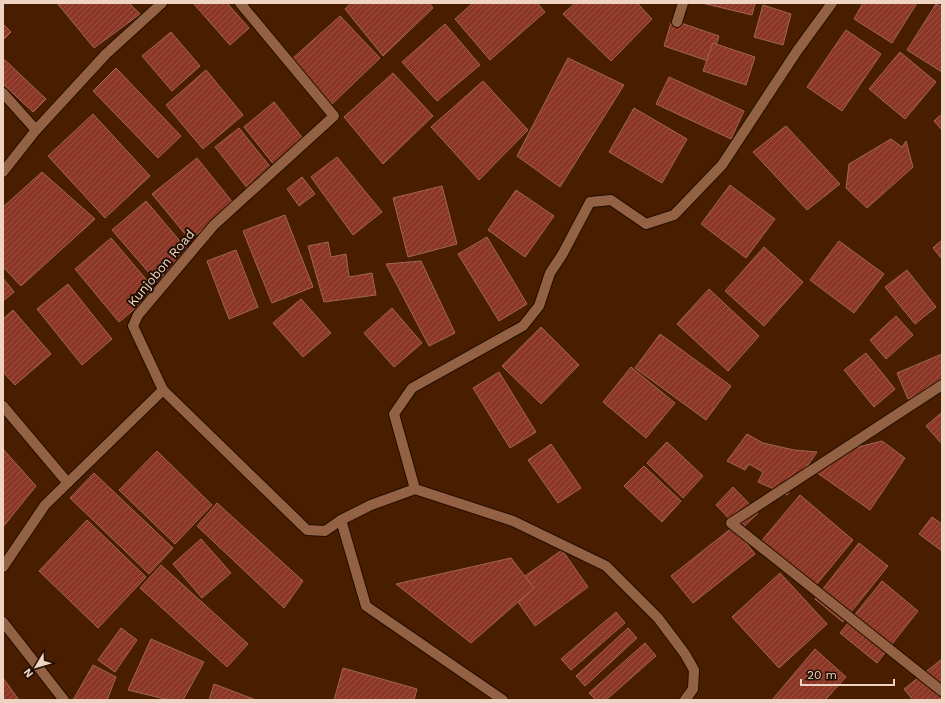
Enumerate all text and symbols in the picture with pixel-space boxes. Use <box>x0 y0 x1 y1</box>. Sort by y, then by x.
street label: Kunjobon Road <box>124 227 198 309</box>
north arrow <box>16 647 56 687</box>
scale bar <box>801 661 894 687</box>
text: N <box>21 666 36 680</box>
text: 20 m <box>807 668 837 682</box>

